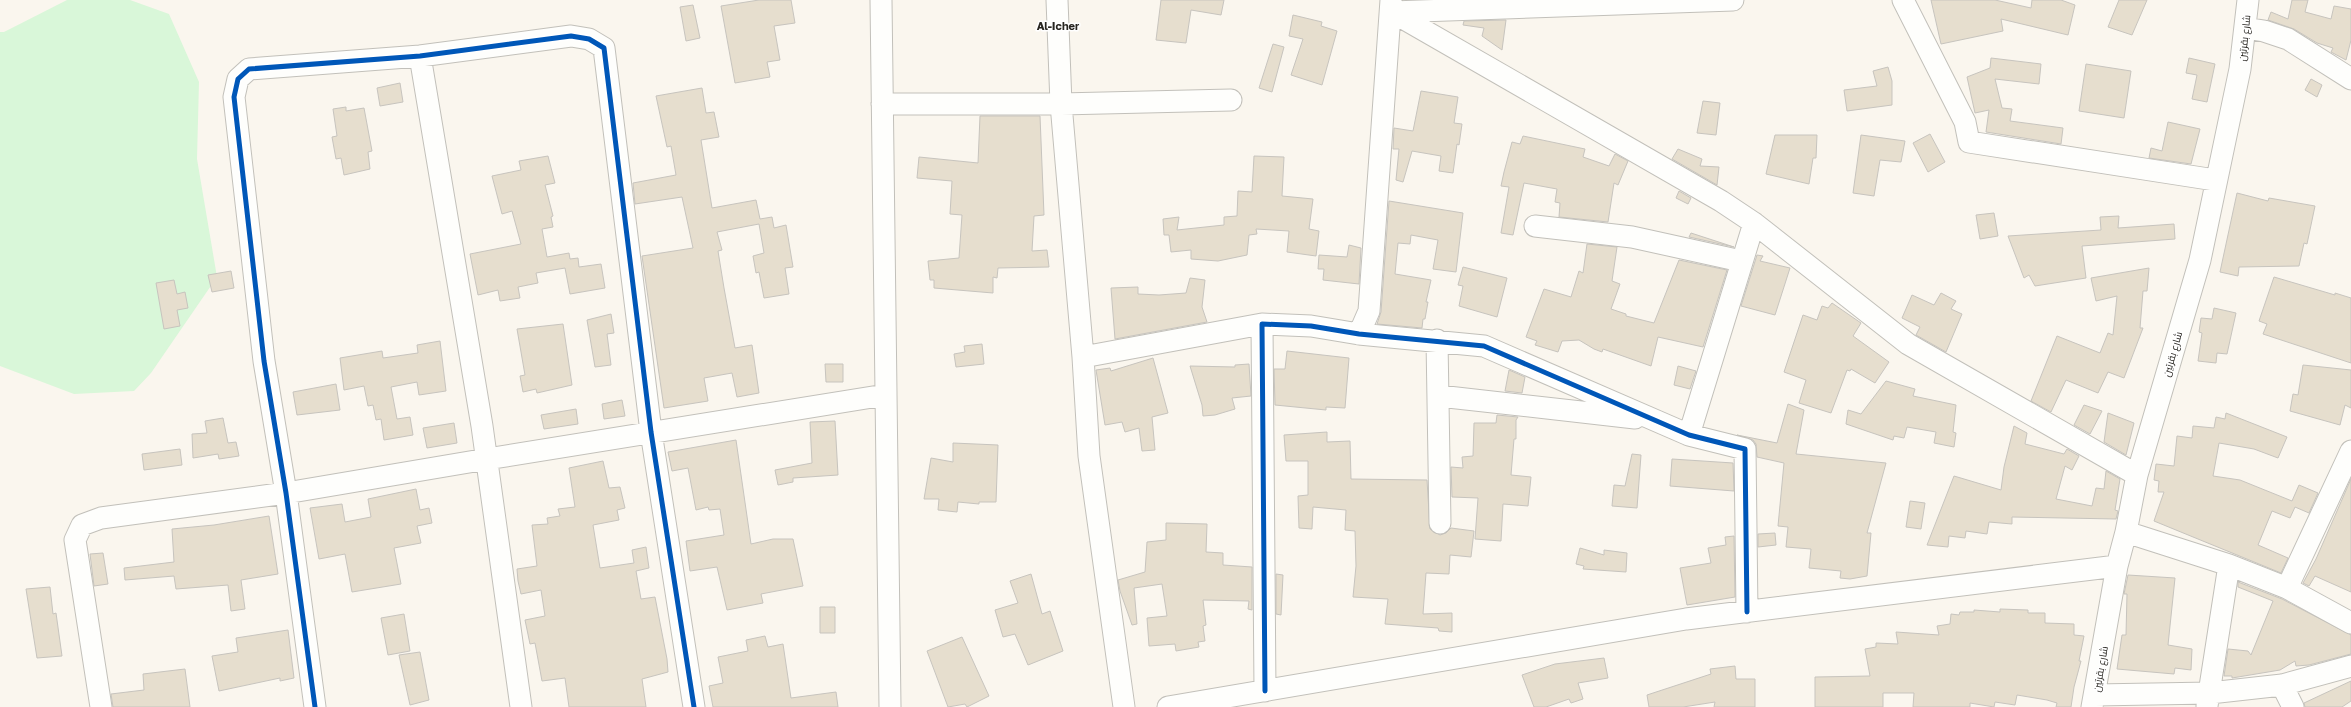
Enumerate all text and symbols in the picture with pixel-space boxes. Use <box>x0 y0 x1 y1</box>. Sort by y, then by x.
street label: شارع بقرتين <box>2236 14 2253 62</box>
district label: Al-Icher <box>1037 19 1080 32</box>
street label: شارع بقرتين <box>2160 330 2185 378</box>
street label: شارع بقرتين <box>2090 645 2111 693</box>

